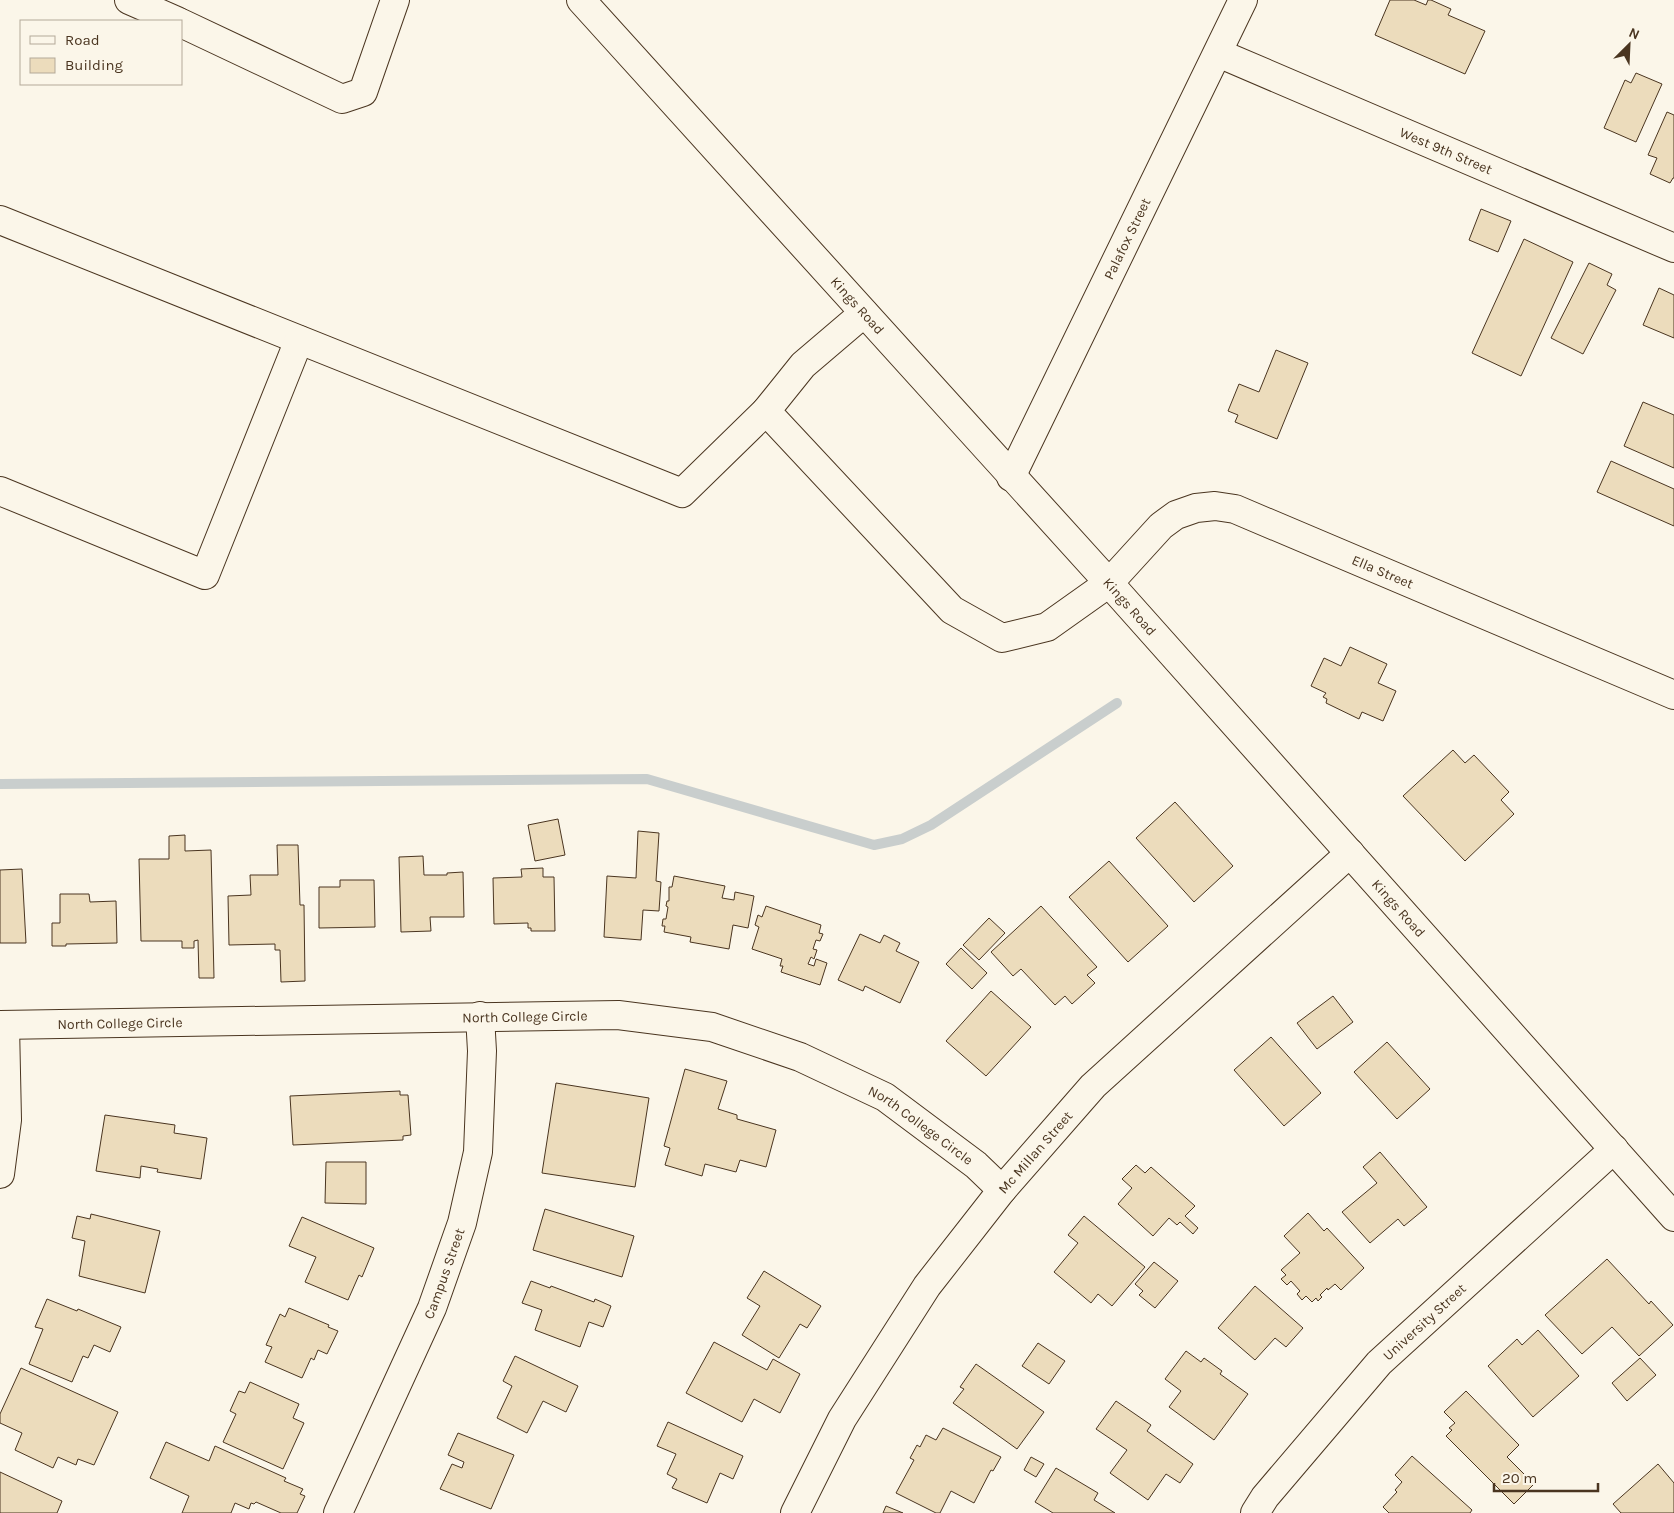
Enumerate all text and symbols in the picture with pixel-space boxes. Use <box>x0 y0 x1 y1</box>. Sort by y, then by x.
legend <box>20 20 182 85</box>
north arrow <box>1604 20 1654 70</box>
text: N <box>1626 24 1642 43</box>
text: Road <box>65 31 100 49</box>
text: Building <box>65 56 123 74</box>
street label: West 9th Street <box>1397 124 1495 178</box>
street label: Palafox Street <box>1100 195 1154 282</box>
street label: Kings Road <box>827 273 888 338</box>
street label: Ella Street <box>1349 552 1416 593</box>
street label: Kings Road <box>1099 574 1160 639</box>
street label: Kings Road <box>1368 876 1429 941</box>
street label: North College Circle <box>462 1007 588 1027</box>
street label: North College Circle <box>57 1014 183 1033</box>
street label: North College Circle <box>865 1082 976 1169</box>
street label: Mc Millan Street <box>995 1108 1076 1197</box>
street label: Campus Street <box>420 1226 468 1322</box>
street label: University Street <box>1380 1280 1470 1364</box>
scale bar <box>1494 1460 1598 1492</box>
text: 20 m <box>1502 1469 1537 1487</box>

